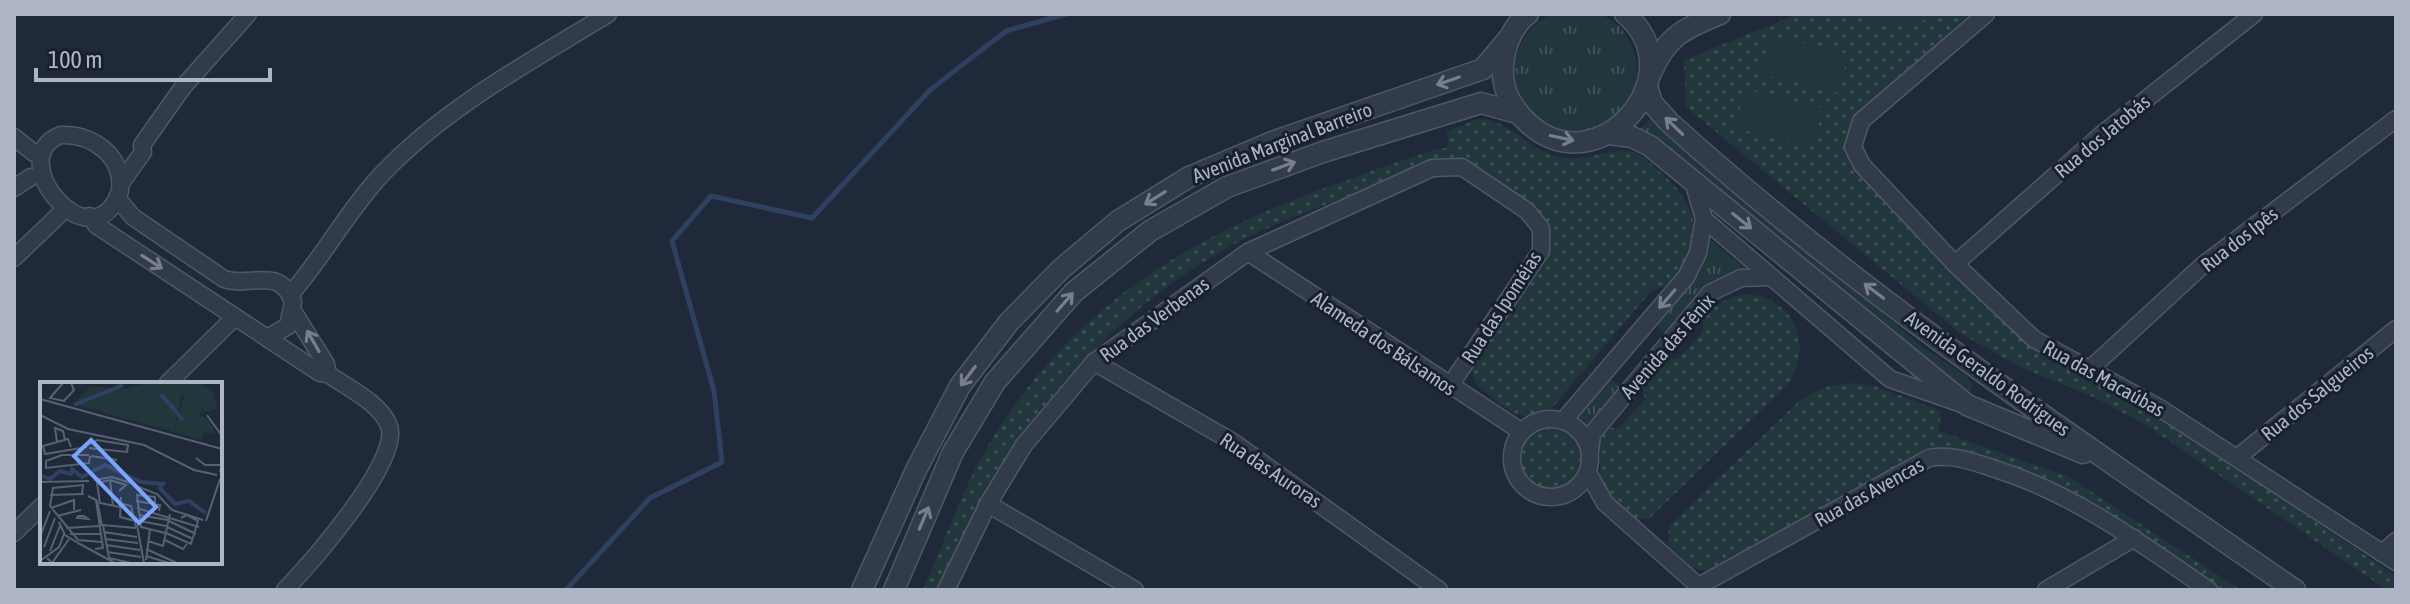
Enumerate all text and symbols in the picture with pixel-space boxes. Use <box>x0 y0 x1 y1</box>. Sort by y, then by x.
scale bar <box>36 32 270 82</box>
text: 100 m <box>48 46 102 73</box>
one-way arrow <box>1435 75 1460 90</box>
street label: Rua dos Jatobás <box>2050 90 2154 182</box>
street label: Avenida Marginal Barreiro <box>1189 97 1375 187</box>
one-way arrow <box>1664 117 1684 135</box>
one-way arrow <box>1548 131 1574 146</box>
one-way arrow <box>1271 158 1295 172</box>
one-way arrow <box>1144 190 1167 206</box>
street label: Rua dos Ipês <box>2196 202 2282 276</box>
one-way arrow <box>1731 213 1752 230</box>
street label: Rua das Ipoméias <box>1456 247 1546 367</box>
one-way arrow <box>140 254 163 270</box>
street label: Rua das Verbenas <box>1095 272 1213 366</box>
one-way arrow <box>1864 282 1886 299</box>
street label: Alameda dos Bálsamos <box>1307 286 1461 400</box>
one-way arrow <box>1659 288 1677 309</box>
street label: Avenida das Fênix <box>1616 289 1718 403</box>
one-way arrow <box>1056 293 1074 313</box>
street label: Avenida Geraldo Rodrigues <box>1901 306 2075 440</box>
one-way arrow <box>305 330 321 353</box>
street label: Rua das Macaúbas <box>2039 335 2169 421</box>
street label: Rua dos Salgueiros <box>2256 341 2378 445</box>
one-way arrow <box>960 365 977 386</box>
inset map <box>40 382 222 564</box>
street label: Rua das Auroras <box>1216 428 1326 512</box>
street label: Rua das Avencas <box>1811 453 1927 531</box>
one-way arrow <box>918 506 933 531</box>

